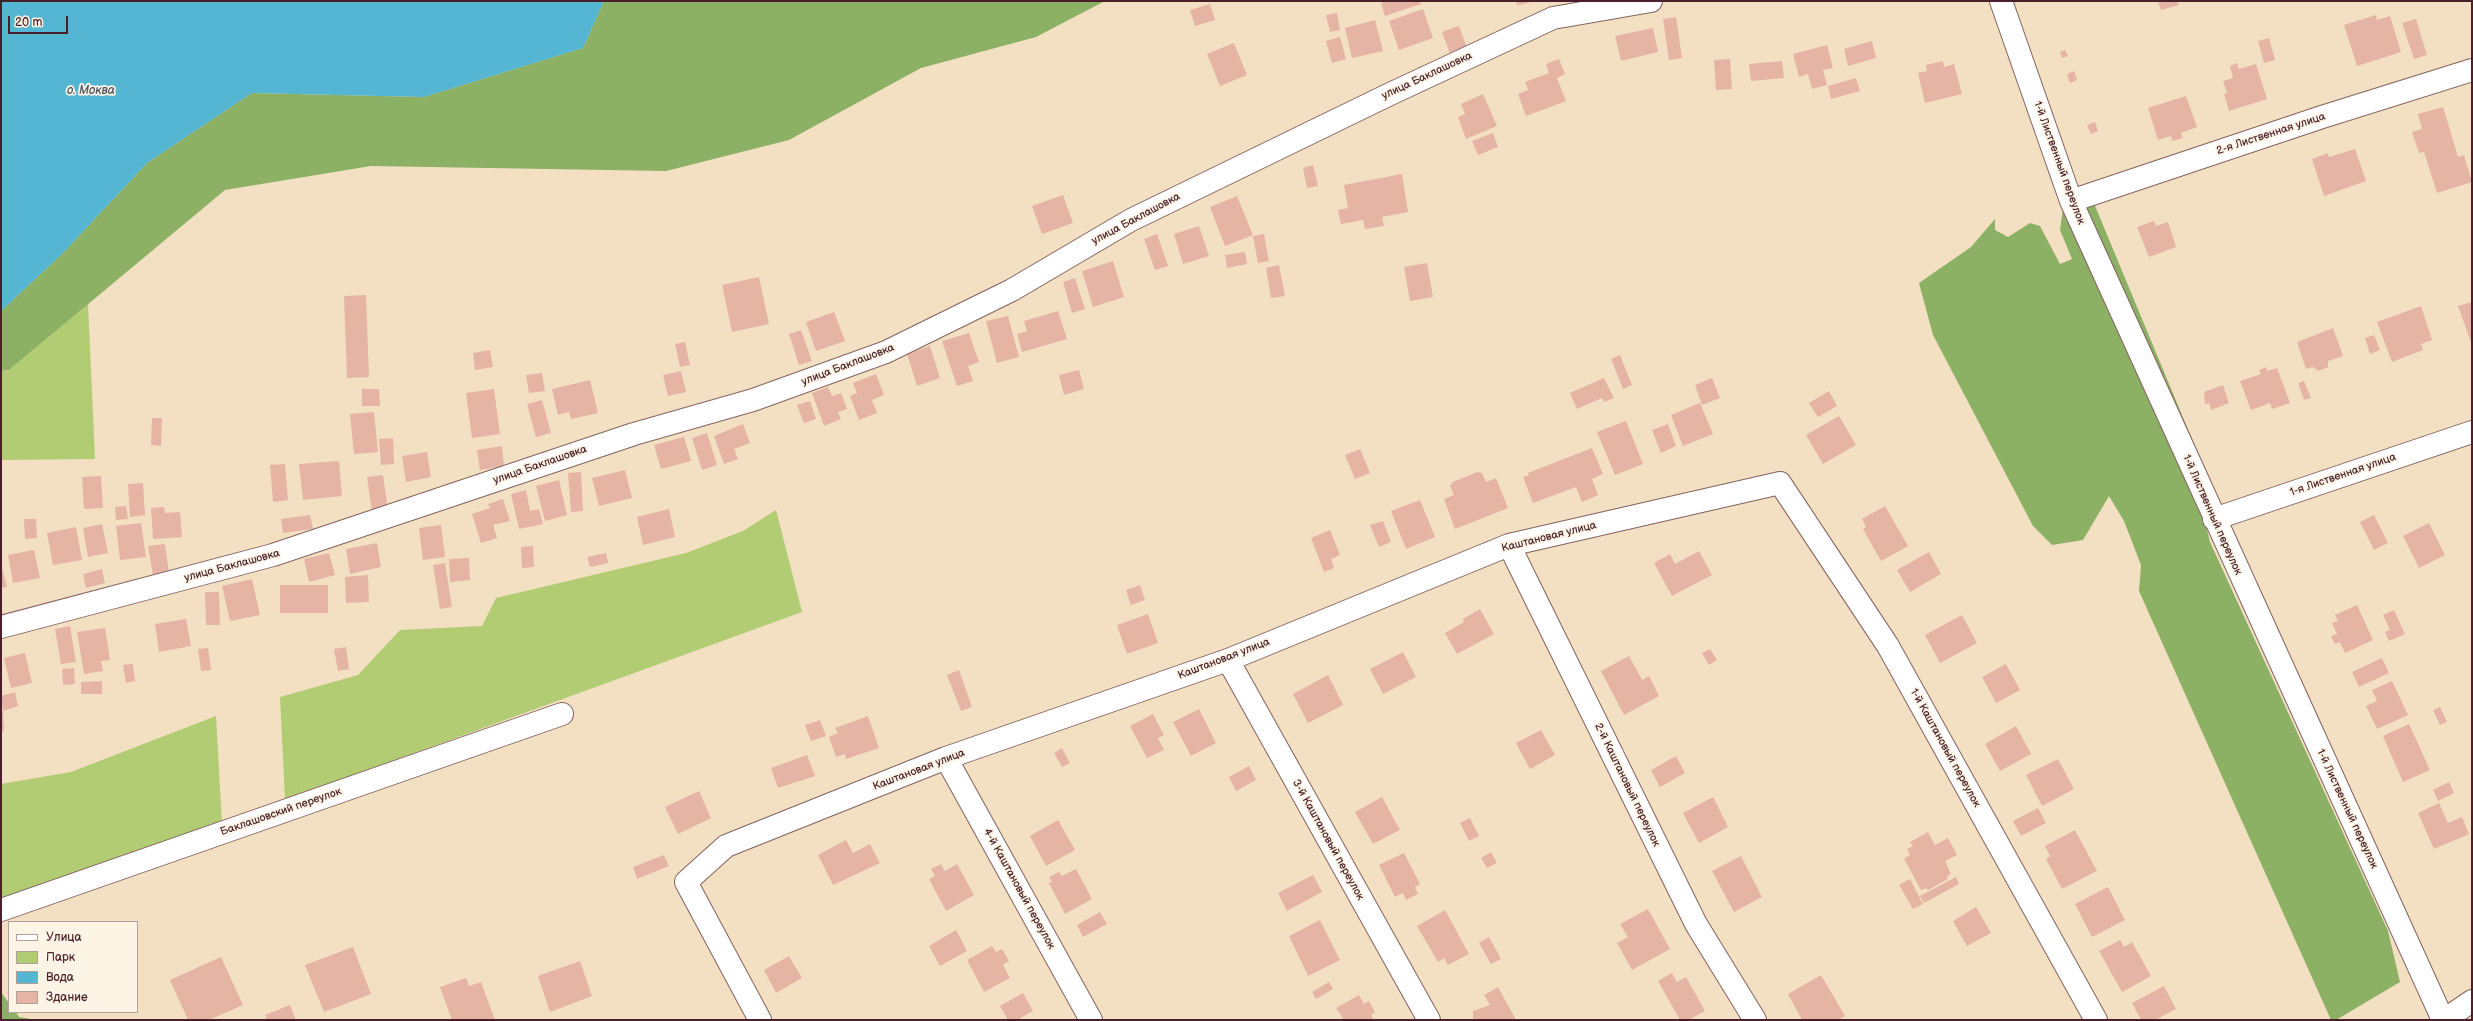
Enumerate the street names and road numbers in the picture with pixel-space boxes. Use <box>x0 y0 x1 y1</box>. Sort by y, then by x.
street label: улица Баклашовка <box>1380 49 1474 103</box>
street label: 1-й Лиственный переулок <box>2030 99 2088 227</box>
street label: 2-я Лиственная улица <box>2215 110 2327 158</box>
street label: улица Баклашовка <box>1090 190 1182 248</box>
street label: улица Баклашовка <box>800 341 896 389</box>
street label: улица Баклашовка <box>491 443 589 487</box>
street label: 1-я Лиственная улица <box>2288 451 2398 499</box>
street label: 1-й Лиственный переулок <box>2179 453 2245 577</box>
street label: Каштановая улица <box>1500 519 1598 555</box>
street label: улица Баклашовка <box>183 547 281 585</box>
street label: Каштановая улица <box>1176 635 1272 683</box>
street label: 1-й Каштановый переулок <box>1907 686 1983 810</box>
street label: 2-й Каштановый переулок <box>1591 721 1663 849</box>
street label: Каштановая улица <box>871 746 967 794</box>
street label: 1-й Лиственный переулок <box>2313 747 2381 871</box>
street label: 3-й Каштановый переулок <box>1289 777 1367 903</box>
street label: Баклашовский переулок <box>219 785 343 839</box>
street label: 4-й Каштановый переулок <box>980 826 1058 952</box>

